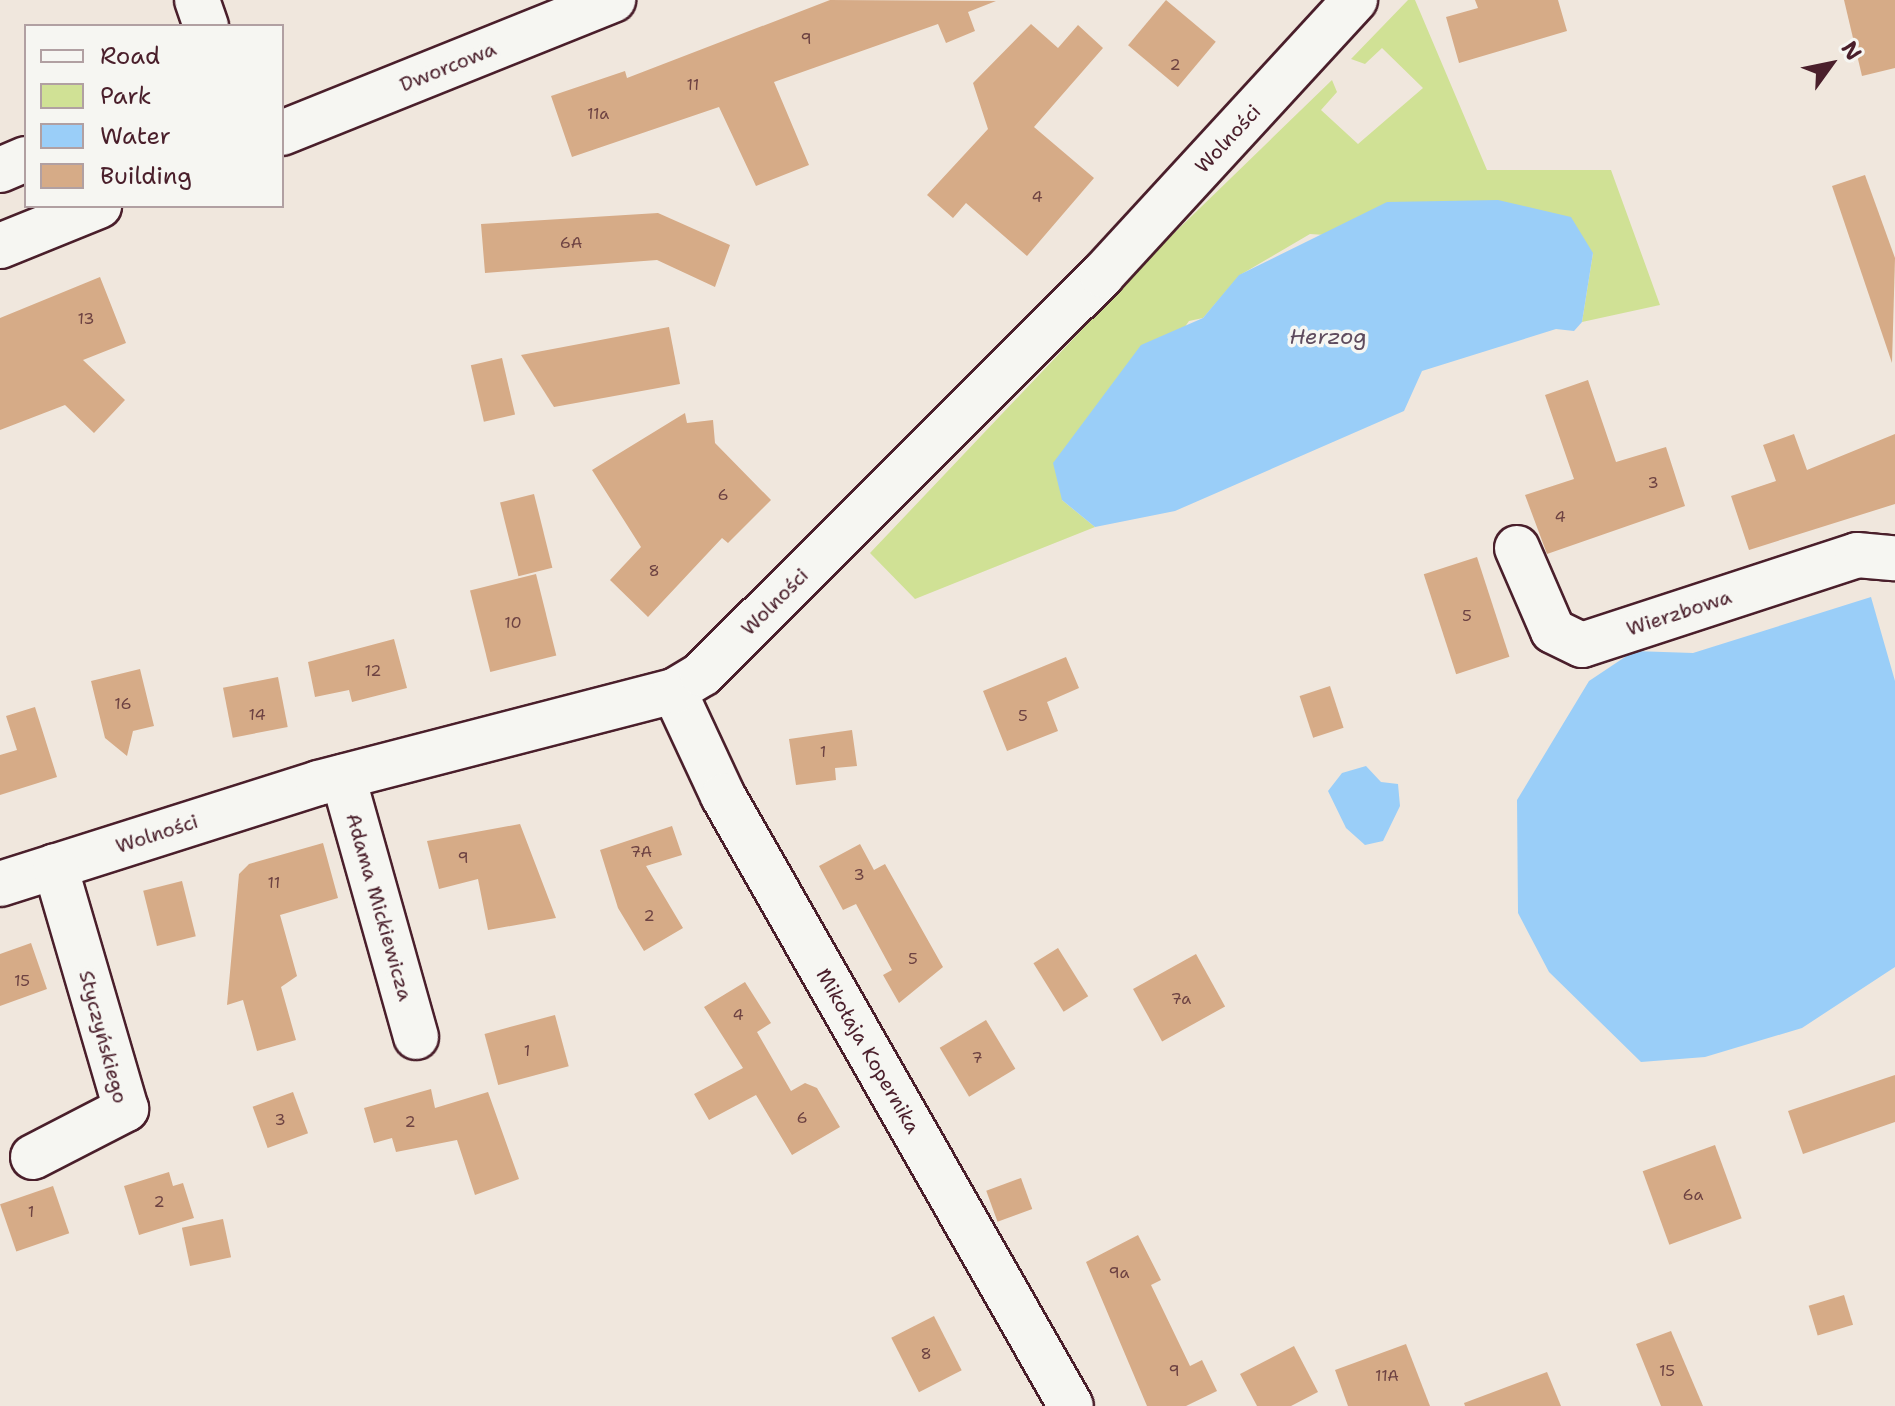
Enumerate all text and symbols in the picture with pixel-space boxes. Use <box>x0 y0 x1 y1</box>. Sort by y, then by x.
legend <box>24 24 284 208</box>
north arrow <box>1791 24 1871 104</box>
house number: 9 <box>800 29 812 49</box>
text: N <box>1835 35 1868 66</box>
street label: Dworcowa <box>396 37 500 97</box>
text: Road <box>100 40 160 72</box>
house number: 2 <box>1169 55 1181 75</box>
house number: 11 <box>687 75 699 95</box>
text: Park <box>100 80 152 112</box>
street label: Wolności <box>1190 100 1266 178</box>
house number: 11a <box>587 104 609 124</box>
text: Water <box>100 120 171 152</box>
text: Building <box>100 160 192 192</box>
house number: 4 <box>1031 187 1043 207</box>
house number: 6A <box>560 233 582 253</box>
house number: 13 <box>77 309 95 329</box>
water label: Herzog <box>1289 324 1367 350</box>
house number: 3 <box>1647 473 1659 493</box>
house number: 6 <box>717 485 729 505</box>
house number: 4 <box>1554 507 1566 527</box>
house number: 8 <box>648 561 660 581</box>
street label: Wolności <box>736 563 814 641</box>
street label: Wierzbowa <box>1623 585 1735 641</box>
house number: 5 <box>1462 606 1472 626</box>
house number: 10 <box>504 613 522 633</box>
house number: 12 <box>364 661 382 681</box>
house number: 16 <box>114 694 132 714</box>
house number: 14 <box>248 705 266 725</box>
house number: 5 <box>1018 706 1028 726</box>
house number: 1 <box>820 742 826 762</box>
street label: Wolności <box>113 809 201 859</box>
street label: Adama Mickiewicza <box>341 810 417 1004</box>
house number: 7A <box>630 842 652 862</box>
house number: 9 <box>457 848 469 868</box>
house number: 3 <box>853 865 865 885</box>
house number: 11 <box>268 873 280 893</box>
house number: 2 <box>643 906 655 926</box>
house number: 5 <box>908 949 918 969</box>
street label: Mikołaja Kopernika <box>811 964 925 1138</box>
street label: Styczyńskiego <box>74 968 132 1106</box>
house number: 15 <box>14 971 30 991</box>
house number: 7a <box>1171 989 1191 1009</box>
house number: 4 <box>732 1005 744 1025</box>
house number: 1 <box>524 1041 530 1061</box>
house number: 7 <box>971 1048 983 1068</box>
house number: 6 <box>796 1108 808 1128</box>
house number: 3 <box>274 1110 286 1130</box>
house number: 2 <box>404 1112 416 1132</box>
house number: 6a <box>1683 1185 1703 1205</box>
house number: 2 <box>153 1192 165 1212</box>
house number: 1 <box>28 1202 34 1222</box>
house number: 9a <box>1109 1263 1129 1283</box>
house number: 8 <box>920 1344 932 1364</box>
house number: 9 <box>1168 1361 1180 1381</box>
house number: 15 <box>1659 1361 1675 1381</box>
house number: 11A <box>1375 1366 1399 1386</box>

